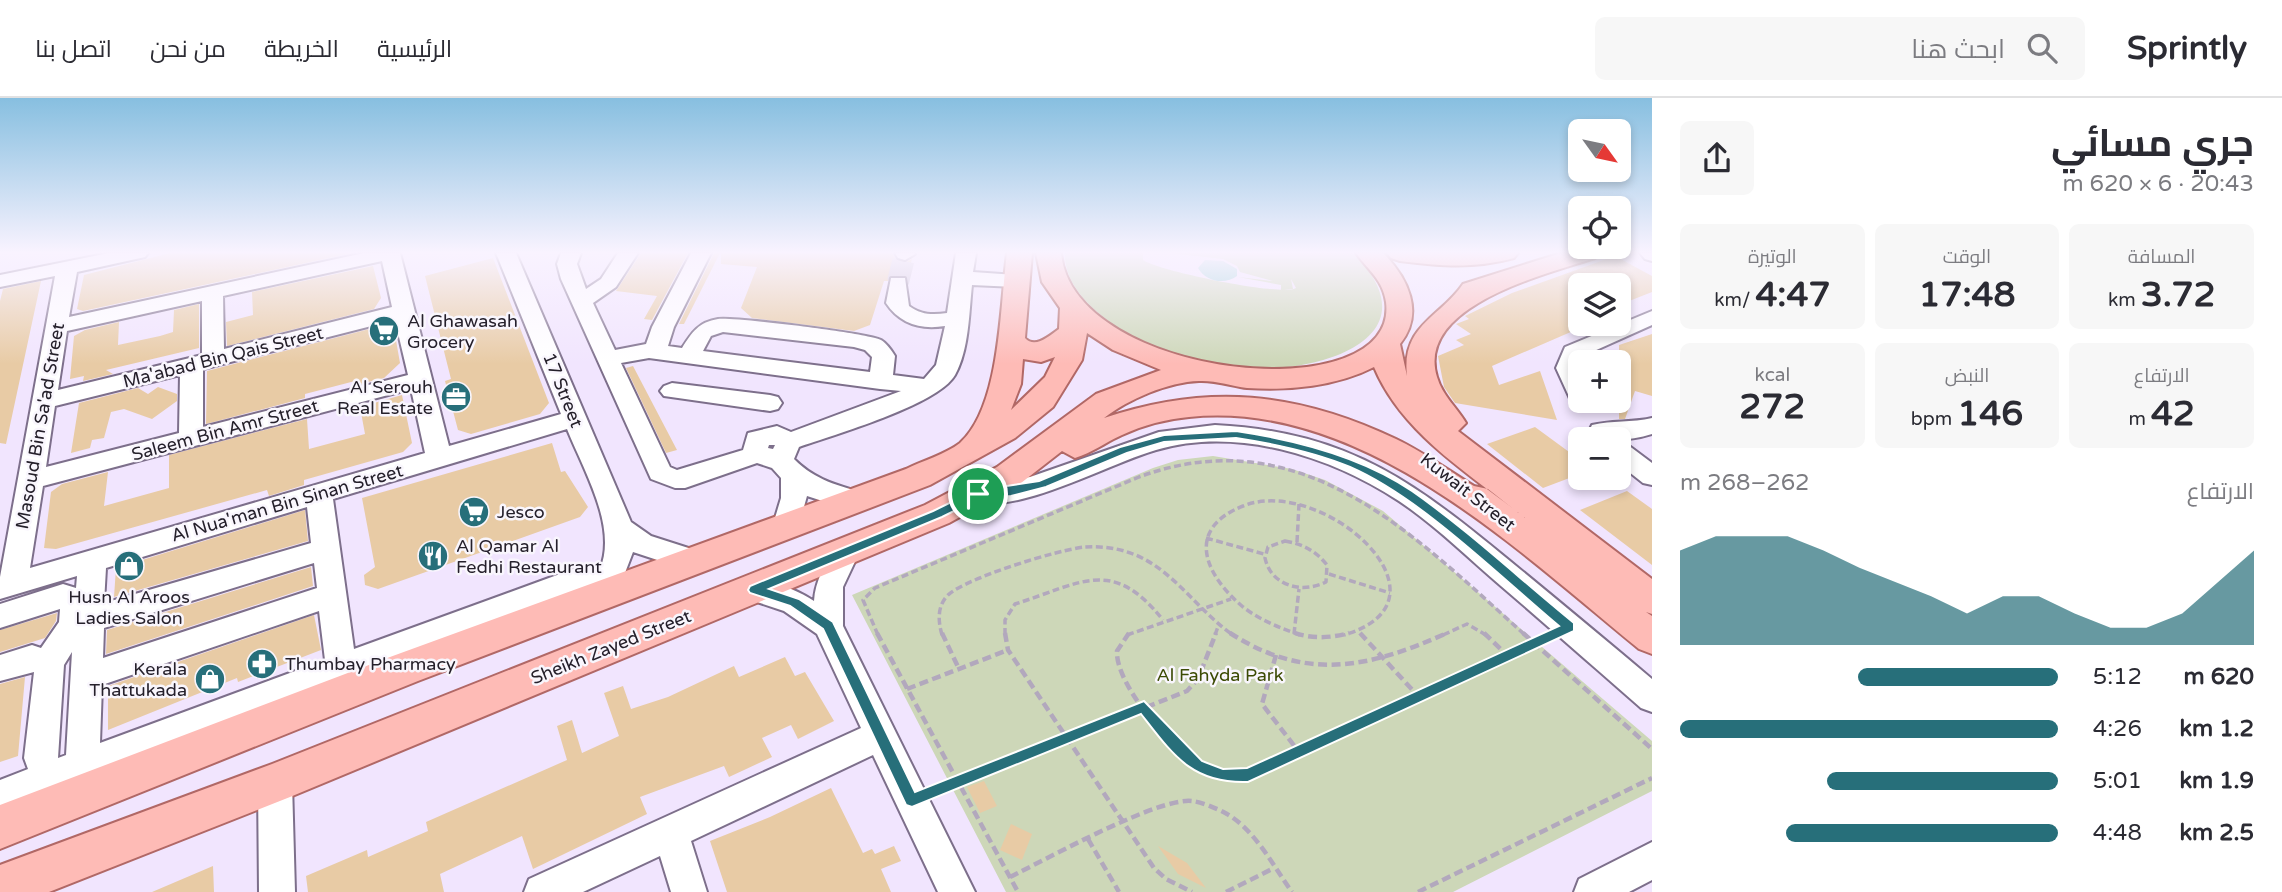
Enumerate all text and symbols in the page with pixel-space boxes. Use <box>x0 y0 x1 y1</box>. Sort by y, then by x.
search box <box>1595 17 2085 80</box>
icon: search <box>2023 29 2061 67</box>
text: Sprintly <box>2127 29 2247 68</box>
text: ابحث هنا <box>1911 34 2005 65</box>
text: اتصل بنا <box>35 35 112 64</box>
text: من نحن <box>150 35 226 64</box>
text: الخريطة <box>264 35 339 64</box>
text: الرئيسية <box>377 35 452 64</box>
north arrow <box>1568 119 1631 182</box>
map controls <box>1568 119 1631 490</box>
button: share <box>1680 121 1754 195</box>
text: جري مسائي <box>2051 121 2254 167</box>
text: 20:43 · 6 × 620 m <box>2062 170 2254 198</box>
button: locate <box>1568 196 1631 259</box>
text: الوتيرة <box>1748 246 1797 268</box>
text: الوقت <box>1943 246 1991 268</box>
text: المسافة <box>2128 246 2195 268</box>
button: layers <box>1568 273 1631 336</box>
text: 4:47 <box>1755 274 1830 316</box>
text: 17:48 <box>1918 274 2016 316</box>
text: 3.72 <box>2141 274 2215 316</box>
text: /km <box>1714 289 1755 311</box>
text: km <box>2108 289 2141 311</box>
place label: Al Ghawasah Grocery <box>407 310 518 353</box>
supermarket icon: Al Ghawasah Grocery <box>367 314 401 348</box>
street label: Masoud Bin Sa'ad Street <box>11 321 69 531</box>
street label: Ma'abad Bin Qais Street <box>121 321 325 393</box>
street label: 17 Street <box>538 349 588 431</box>
button: + <box>1568 350 1631 413</box>
text: kcal <box>1754 364 1790 386</box>
text: النبض <box>1945 365 1989 387</box>
text: الارتفاع <box>2134 365 2190 387</box>
place label: Al Serouh Real Estate <box>337 376 433 419</box>
office icon: Al Serouh Real Estate <box>439 380 473 414</box>
text: 272 <box>1739 386 1805 428</box>
text: 146 <box>1957 393 2023 435</box>
text: 42 <box>2151 393 2195 435</box>
street label: Saleem Bin Amr Street <box>129 394 321 466</box>
text: bpm <box>1911 408 1957 430</box>
text: m <box>2128 408 2151 430</box>
button: − <box>1568 427 1631 490</box>
street label: Kuwait Street <box>1416 448 1520 536</box>
street label: Al Nua'man Bin Sinan Street <box>169 459 406 547</box>
pin <box>948 464 1008 524</box>
text: 262–268 m <box>1680 469 1810 497</box>
icon: arrive <box>959 475 997 513</box>
text: الارتفاع <box>2187 478 2254 506</box>
supermarket icon: Jesco <box>457 495 491 529</box>
place label: Jesco <box>497 501 545 523</box>
place label: Al Qamar Al Fedhi Restaurant <box>456 535 602 578</box>
restaurant icon: Al Qamar Al Fedhi Restaurant <box>416 539 450 573</box>
shop icon: Husn Al Aroos Ladies Salon <box>112 549 146 583</box>
place label: Husn Al Aroos Ladies Salon <box>68 586 190 629</box>
street label: Sheikh Zayed Street <box>528 605 694 689</box>
pharmacy icon: Thumbay Pharmacy <box>245 647 279 681</box>
place label: Thumbay Pharmacy <box>285 653 456 675</box>
place label: Kerala Thattukada <box>89 658 187 701</box>
shop icon: Kerala Thattukada <box>193 662 227 696</box>
text: 5:12 <box>2093 663 2142 691</box>
text: 620 m <box>2184 663 2254 691</box>
park label: Al Fahyda Park <box>1156 664 1284 686</box>
text: 4:26 <box>2093 715 2142 743</box>
text: 1.2 km <box>2179 715 2254 743</box>
text: 5:01 <box>2093 767 2142 795</box>
text: 1.9 km <box>2179 767 2254 795</box>
text: 4:48 <box>2093 819 2142 847</box>
text: 2.5 km <box>2179 819 2254 847</box>

